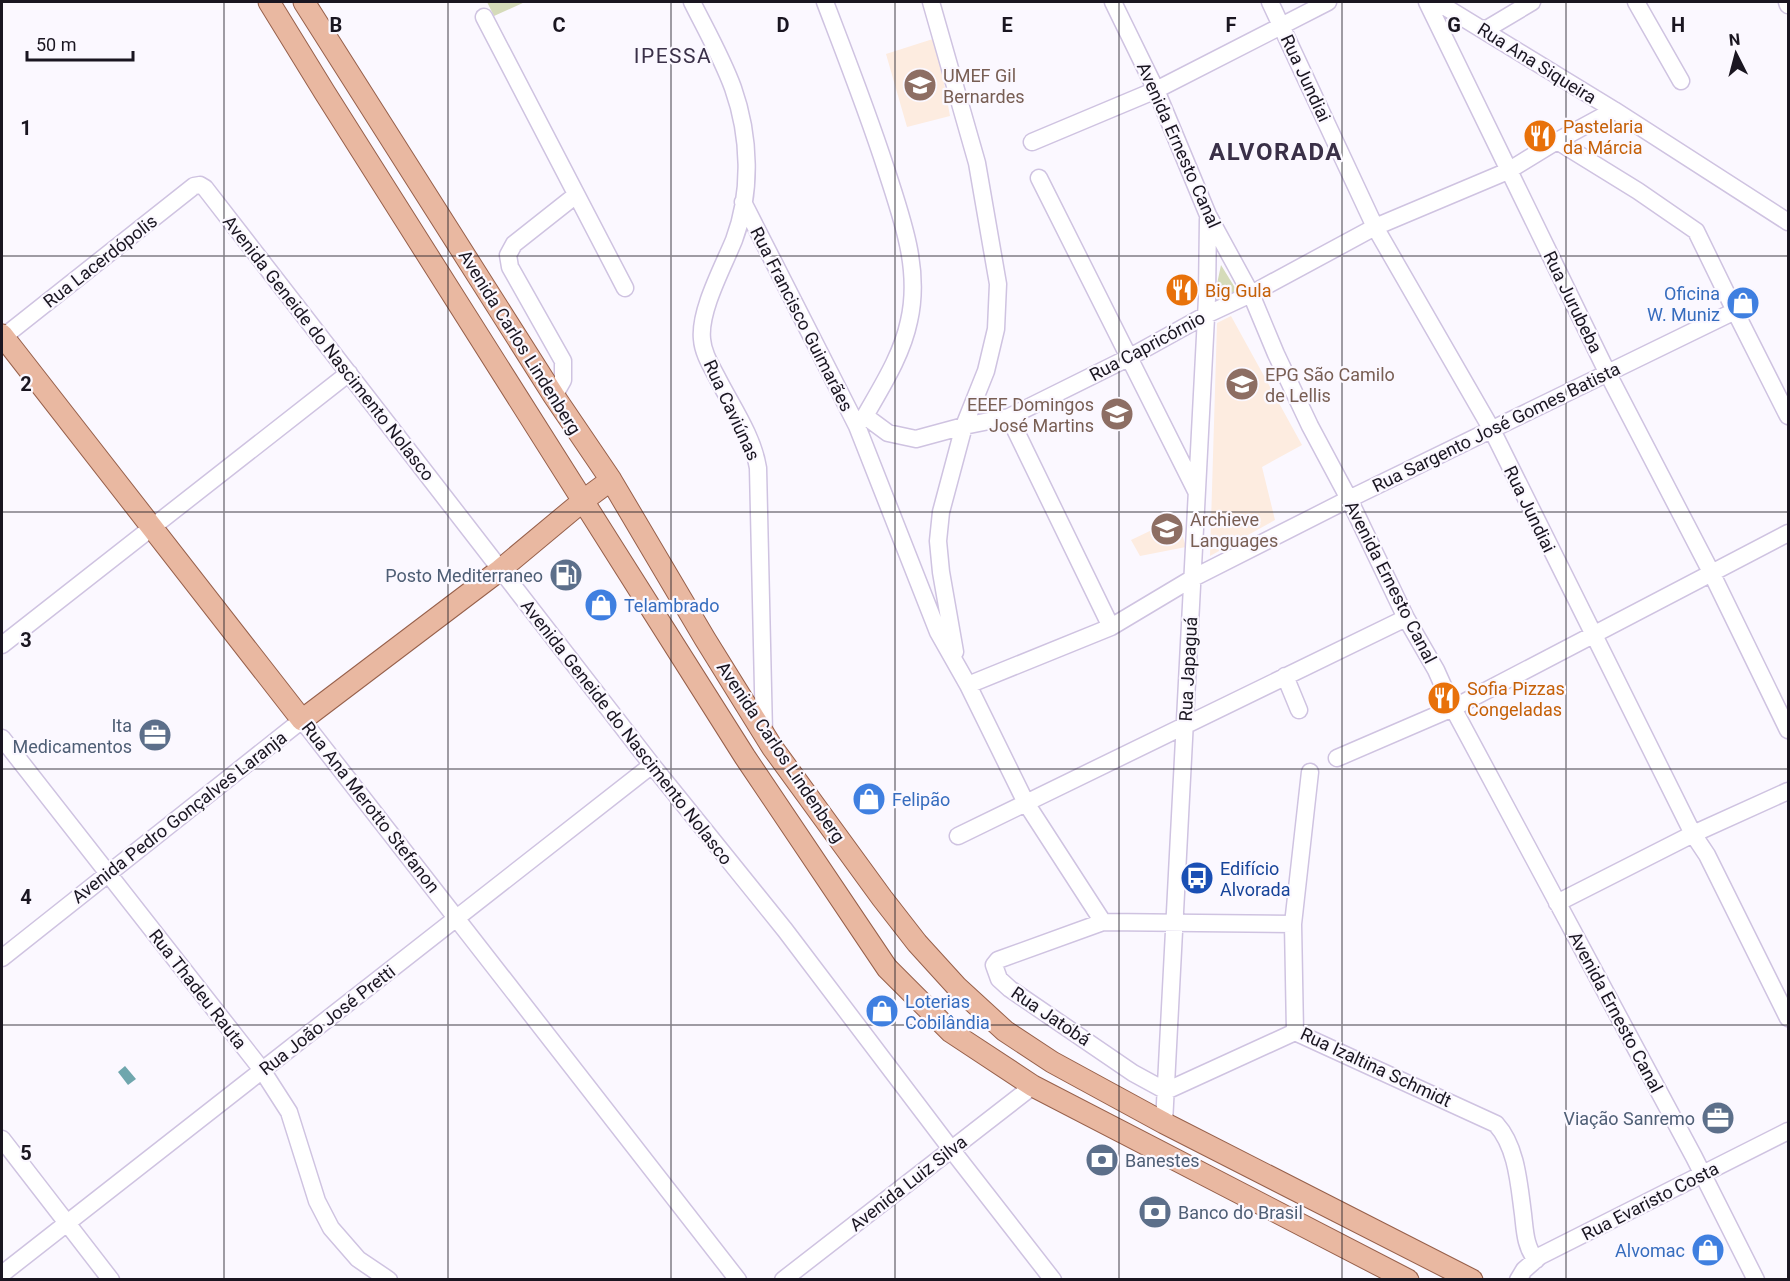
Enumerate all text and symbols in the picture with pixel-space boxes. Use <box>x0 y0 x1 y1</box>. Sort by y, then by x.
text: B <box>330 13 342 37</box>
text: C <box>552 13 566 37</box>
text: D <box>777 13 790 37</box>
text: E <box>1001 13 1013 37</box>
text: F <box>1226 13 1237 37</box>
text: G <box>1447 13 1461 37</box>
text: H <box>1671 13 1685 37</box>
street label: Rua Ana Siqueira <box>1474 18 1600 108</box>
scale bar <box>27 24 134 62</box>
north arrow <box>1706 24 1766 84</box>
text: N <box>1728 30 1741 50</box>
street label: Rua Jundiai <box>1277 31 1335 125</box>
text: 50 m <box>36 34 76 55</box>
district label: IPESSA <box>634 44 712 68</box>
street label: Avenida Ernesto Canal <box>1133 59 1225 231</box>
place label: UMEF Gil Bernardes <box>943 65 1025 107</box>
school or university icon: UMEF Gil Bernardes <box>902 67 938 103</box>
text: 1 <box>20 116 32 140</box>
place label: Pastelaria da Márcia <box>1563 116 1643 158</box>
restaurant icon: Pastelaria da Márcia <box>1522 118 1558 154</box>
district label: ALVORADA <box>1209 138 1343 166</box>
street label: Rua Lacerdópolis <box>39 210 161 312</box>
street label: Avenida Geneide do Nascimento Nolasco <box>219 211 439 485</box>
street label: Rua Francisco Guimarães <box>746 223 858 415</box>
street label: Avenida Carlos Lindenberg <box>455 246 585 438</box>
street label: Rua Jurubeba <box>1539 248 1607 356</box>
restaurant icon: Big Gula <box>1164 272 1200 308</box>
place label: Big Gula <box>1205 280 1272 301</box>
place label: Oficina W. Muniz <box>1647 283 1720 325</box>
shop icon: Oficina W. Muniz <box>1725 285 1761 321</box>
street label: Rua Capricórnio <box>1086 307 1208 385</box>
street label: Rua Caviúnas <box>700 356 764 464</box>
street label: Rua Sargento José Gomes Batista <box>1369 358 1623 496</box>
place label: EPG São Camilo de Lellis <box>1265 364 1395 406</box>
school or university icon: EPG São Camilo de Lellis <box>1224 366 1260 402</box>
text: 2 <box>20 372 32 396</box>
place label: EEEF Domingos José Martins <box>967 394 1094 436</box>
school or university icon: EEEF Domingos José Martins <box>1099 396 1135 432</box>
street label: Rua Jundiai <box>1500 462 1560 556</box>
street label: Avenida Ernesto Canal <box>1341 497 1441 667</box>
place label: Archieve Languages <box>1190 509 1278 551</box>
school or university icon: Archieve Languages <box>1149 511 1185 547</box>
fuel station icon: Posto Mediterraneo <box>548 557 584 593</box>
place label: Posto Mediterraneo <box>385 565 543 586</box>
shop icon: Telambrado <box>583 587 619 623</box>
street label: Avenida Geneide do Nascimento Nolasco <box>517 595 737 869</box>
place label: Telambrado <box>624 595 719 616</box>
street label: Rua Japaguá <box>1175 616 1201 722</box>
text: 3 <box>20 628 32 652</box>
street label: Avenida Carlos Lindenberg <box>713 658 849 846</box>
place label: Sofia Pizzas Congeladas <box>1467 678 1565 720</box>
restaurant icon: Sofia Pizzas Congeladas <box>1426 680 1462 716</box>
place label: Ita Medicamentos <box>12 715 132 757</box>
office icon: Ita Medicamentos <box>137 717 173 753</box>
street label: Rua Ana Merotto Stefanon <box>298 717 444 897</box>
street label: Avenida Pedro Gonçalves Laranja <box>67 727 291 907</box>
shop icon: Felipão <box>851 781 887 817</box>
place label: Felipão <box>892 789 950 810</box>
place label: Edifício Alvorada <box>1220 858 1290 900</box>
bus stop icon: Edifício Alvorada <box>1179 860 1215 896</box>
text: 4 <box>20 885 32 909</box>
street label: Rua Thadeu Rauta <box>145 925 251 1053</box>
street label: Avenida Ernesto Canal <box>1565 928 1667 1096</box>
street label: Rua João José Pretti <box>255 960 399 1080</box>
street label: Rua Jatobá <box>1007 982 1095 1050</box>
place label: Loterias Cobilândia <box>905 991 990 1033</box>
shop icon: Loterias Cobilândia <box>864 993 900 1029</box>
street label: Rua Izaltina Schmidt <box>1297 1023 1455 1111</box>
office icon: Viação Sanremo <box>1700 1100 1736 1136</box>
place label: Viação Sanremo <box>1563 1108 1695 1129</box>
street label: Avenida Luiz Silva <box>845 1131 971 1235</box>
text: 5 <box>20 1141 32 1165</box>
bank icon: Banestes <box>1084 1142 1120 1178</box>
place label: Banestes <box>1125 1150 1200 1171</box>
street label: Rua Evaristo Costa <box>1578 1157 1722 1245</box>
bank icon: Banco do Brasil <box>1137 1194 1173 1230</box>
place label: Banco do Brasil <box>1178 1202 1303 1223</box>
shop icon: Alvomac <box>1690 1232 1726 1268</box>
place label: Alvomac <box>1615 1240 1685 1261</box>

